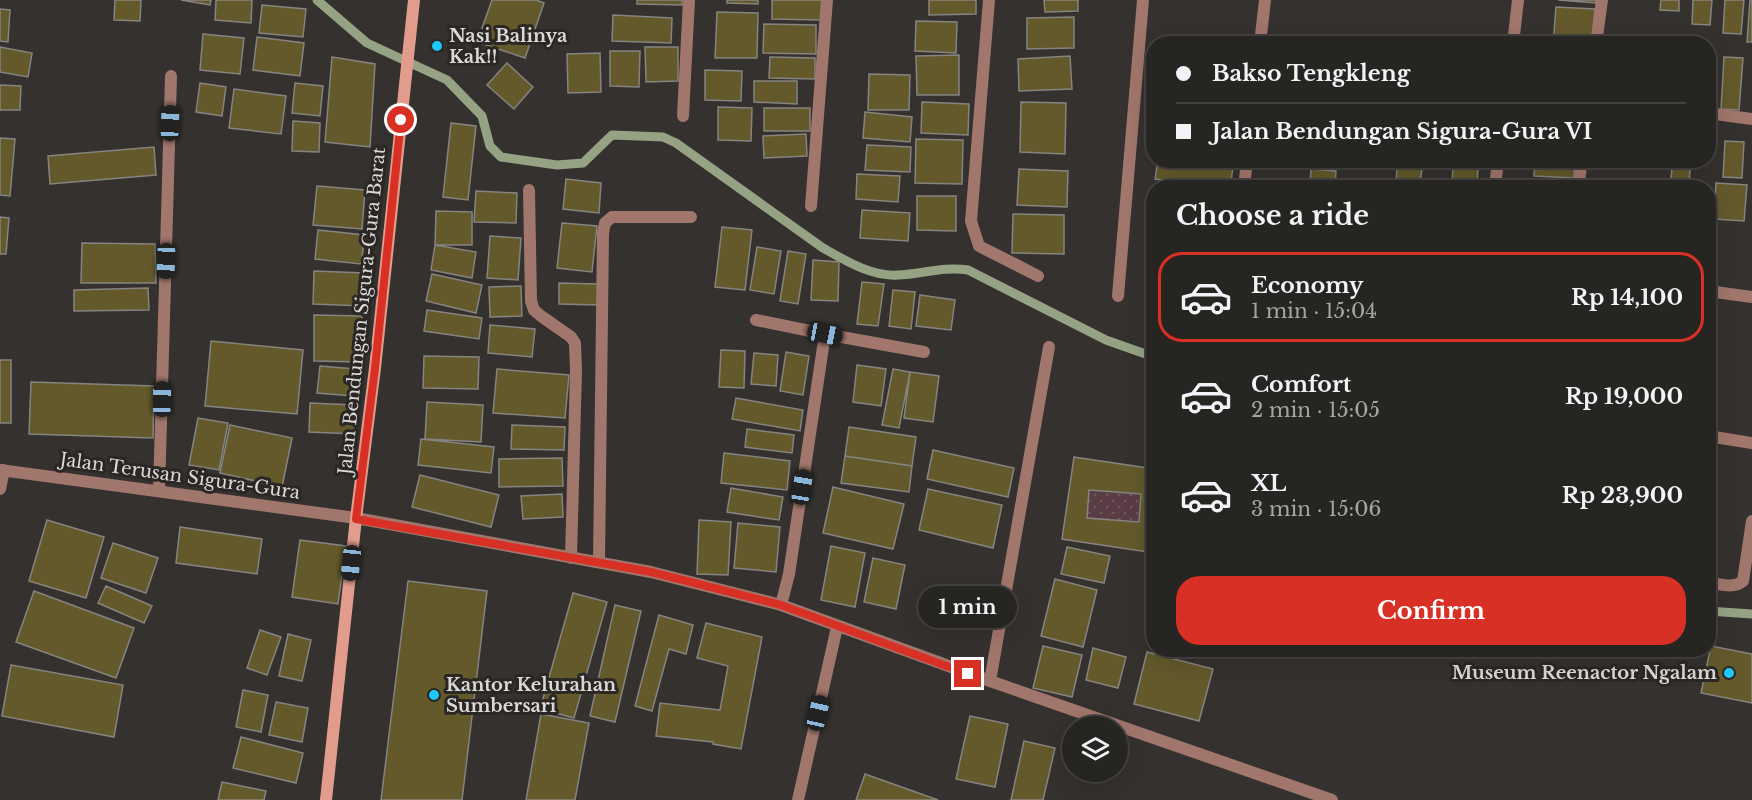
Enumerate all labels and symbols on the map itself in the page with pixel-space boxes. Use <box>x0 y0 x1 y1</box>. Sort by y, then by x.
place label: Nasi Balinya Kak!! <box>449 25 568 68</box>
marker: Nasi Balinya Kak!! <box>430 39 444 53</box>
car <box>160 105 180 141</box>
route start <box>387 106 414 133</box>
street label: Jalan Bendungan Sigura-Gura Barat <box>334 146 390 478</box>
car <box>156 243 176 279</box>
car <box>806 322 844 346</box>
car <box>153 381 171 417</box>
street label: Jalan Terusan Sigura-Gura <box>57 448 302 504</box>
car <box>790 468 814 506</box>
car <box>340 544 362 582</box>
callout: 1 min <box>918 587 1018 629</box>
route end <box>954 660 981 687</box>
place label: Museum Reenactor Ngalam <box>1452 662 1717 684</box>
marker: Museum Reenactor Ngalam <box>1722 666 1736 680</box>
place label: Kantor Kelurahan Sumbersari <box>446 674 616 717</box>
marker: Kantor Kelurahan Sumbersari <box>427 688 441 702</box>
car <box>805 693 831 733</box>

